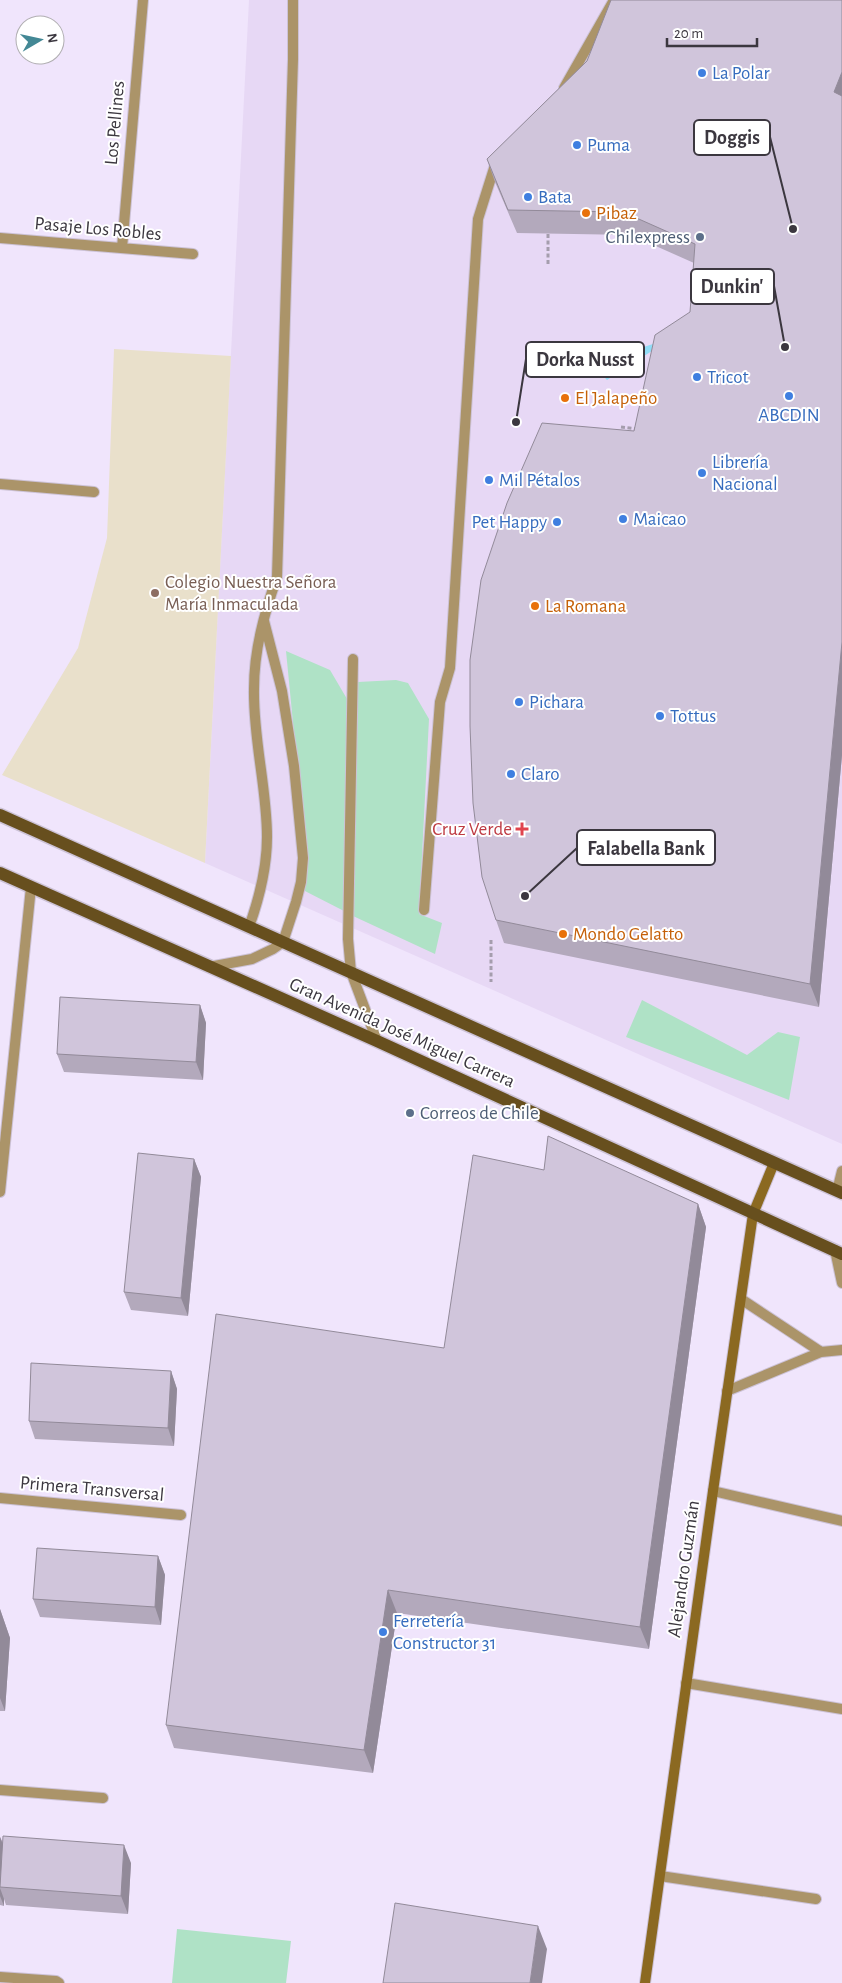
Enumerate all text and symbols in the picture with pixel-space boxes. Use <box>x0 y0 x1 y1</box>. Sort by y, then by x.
north arrow <box>15 15 65 65</box>
scale bar <box>667 15 757 47</box>
text: 20 m <box>674 26 703 41</box>
text: N <box>44 32 60 44</box>
place label: La Polar <box>712 64 770 83</box>
marker: La Polar <box>696 67 708 79</box>
street label: Los Pellines <box>102 80 128 166</box>
callout: Doggis <box>694 120 770 155</box>
text: Doggis <box>704 128 760 148</box>
place label: Puma <box>587 136 630 155</box>
marker: Puma <box>571 139 583 151</box>
place label: Bata <box>538 188 572 207</box>
marker: Bata <box>522 191 534 203</box>
place label: Pibaz <box>596 204 637 223</box>
marker: Pibaz <box>580 207 592 219</box>
street label: Pasaje Los Robles <box>34 214 162 244</box>
place label: Chilexpress <box>606 228 690 247</box>
marker: Chilexpress <box>694 231 706 243</box>
callout: Dunkin' <box>691 269 774 304</box>
text: Dunkin' <box>701 277 763 297</box>
callout: Dorka Nusst <box>526 342 644 377</box>
text: Dorka Nusst <box>536 350 634 370</box>
place label: Tricot <box>707 368 749 387</box>
marker: Tricot <box>691 371 703 383</box>
place label: El Jalapeño <box>575 389 657 408</box>
marker: ABCDIN <box>783 390 795 402</box>
marker: El Jalapeño <box>559 392 571 404</box>
place label: ABCDIN <box>758 406 820 425</box>
place label: Librería Nacional <box>712 453 778 494</box>
marker: Librería Nacional <box>696 467 708 479</box>
place label: Mil Pétalos <box>499 471 580 490</box>
marker: Mil Pétalos <box>483 474 495 486</box>
place label: Maicao <box>633 510 686 529</box>
place label: Pet Happy <box>471 513 547 532</box>
marker: Maicao <box>617 513 629 525</box>
marker: Pet Happy <box>551 516 563 528</box>
place label: Colegio Nuestra Señora María Inmaculada <box>165 573 337 614</box>
marker: Colegio Nuestra Señora María Inmaculada <box>149 587 161 599</box>
place label: La Romana <box>545 597 626 616</box>
marker: La Romana <box>529 600 541 612</box>
place label: Pichara <box>529 693 584 712</box>
marker: Pichara <box>513 696 525 708</box>
place label: Tottus <box>670 707 716 726</box>
marker: Tottus <box>654 710 666 722</box>
place label: Claro <box>521 765 560 784</box>
marker: Claro <box>505 768 517 780</box>
place label: Cruz Verde <box>432 820 512 839</box>
marker: Cruz Verde <box>516 823 528 835</box>
callout: Falabella Bank <box>577 830 715 865</box>
text: Falabella Bank <box>587 839 705 859</box>
place label: Mondo Gelatto <box>573 925 683 944</box>
marker: Mondo Gelatto <box>557 928 569 940</box>
street label: Gran Avenida José Miguel Carrera <box>286 975 518 1092</box>
place label: Correos de Chile <box>420 1104 539 1123</box>
marker: Correos de Chile <box>404 1107 416 1119</box>
street label: Primera Transversal <box>19 1473 165 1505</box>
street label: Alejandro Guzmán <box>665 1499 703 1639</box>
place label: Ferretería Constructor 31 <box>393 1612 496 1653</box>
marker: Ferretería Constructor 31 <box>377 1626 389 1638</box>

